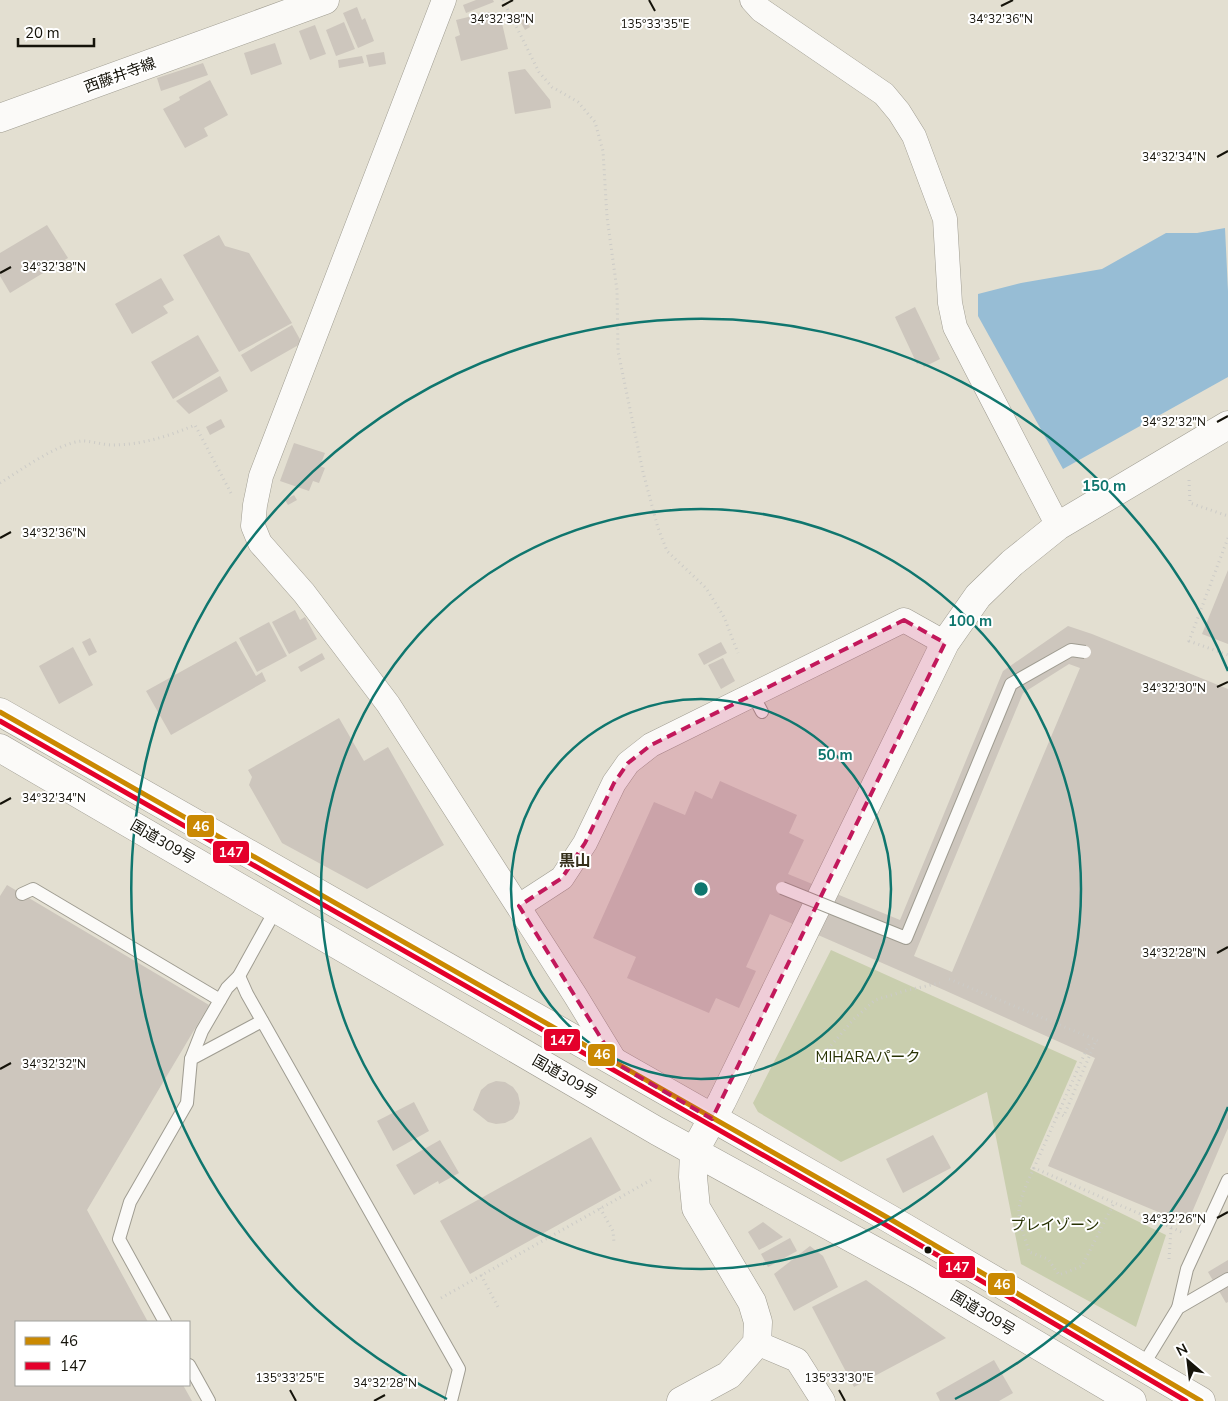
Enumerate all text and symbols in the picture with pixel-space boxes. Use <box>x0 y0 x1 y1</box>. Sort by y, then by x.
text: 34°32'38"N <box>470 11 534 27</box>
text: 34°32'36"N <box>969 11 1033 27</box>
scale bar <box>18 15 94 47</box>
text: 135°33'35"E <box>620 16 690 32</box>
text: 20 m <box>25 23 60 43</box>
street label: 西藤井寺線 <box>81 53 159 97</box>
text: 34°32'34"N <box>1142 149 1206 165</box>
text: 34°32'38"N <box>22 259 86 275</box>
text: 34°32'32"N <box>1142 414 1206 430</box>
text: 150 m <box>1082 476 1126 496</box>
text: 34°32'36"N <box>22 525 86 541</box>
text: 100 m <box>948 611 992 631</box>
text: 34°32'30"N <box>1142 680 1206 696</box>
text: 50 m <box>817 745 853 765</box>
text: 34°32'34"N <box>22 790 86 806</box>
line badge: 46 <box>186 814 215 838</box>
street label: 国道309号 <box>127 815 199 869</box>
text: 46 <box>193 817 209 836</box>
line badge: 147 <box>212 840 250 864</box>
text: 147 <box>218 843 244 862</box>
district label: 黒山 <box>559 850 591 872</box>
centre of rings <box>692 880 710 898</box>
text: 34°32'28"N <box>1142 945 1206 961</box>
line badge: 147 <box>543 1028 581 1052</box>
text: 147 <box>549 1031 575 1050</box>
line badge: 46 <box>587 1043 616 1067</box>
text: 46 <box>594 1045 610 1064</box>
park label: MIHARAパーク <box>816 1047 920 1067</box>
street label: 国道309号 <box>529 1050 601 1104</box>
text: 34°32'32"N <box>22 1056 86 1072</box>
text: 34°32'26"N <box>1142 1211 1206 1227</box>
park label: プレイゾーン <box>1010 1215 1100 1235</box>
unlabelled marker <box>923 1245 933 1255</box>
line badge: 147 <box>938 1255 976 1279</box>
text: 147 <box>944 1258 970 1277</box>
line badge: 46 <box>987 1272 1016 1296</box>
text: 46 <box>994 1275 1010 1294</box>
street label: 国道309号 <box>947 1286 1019 1340</box>
legend <box>15 1321 190 1386</box>
text: 46 <box>60 1331 78 1351</box>
north arrow <box>1163 1336 1213 1386</box>
text: N <box>1173 1339 1191 1361</box>
text: 147 <box>60 1356 87 1376</box>
text: 135°33'25"E <box>255 1370 325 1386</box>
text: 135°33'30"E <box>804 1370 874 1386</box>
text: 34°32'28"N <box>353 1375 417 1391</box>

